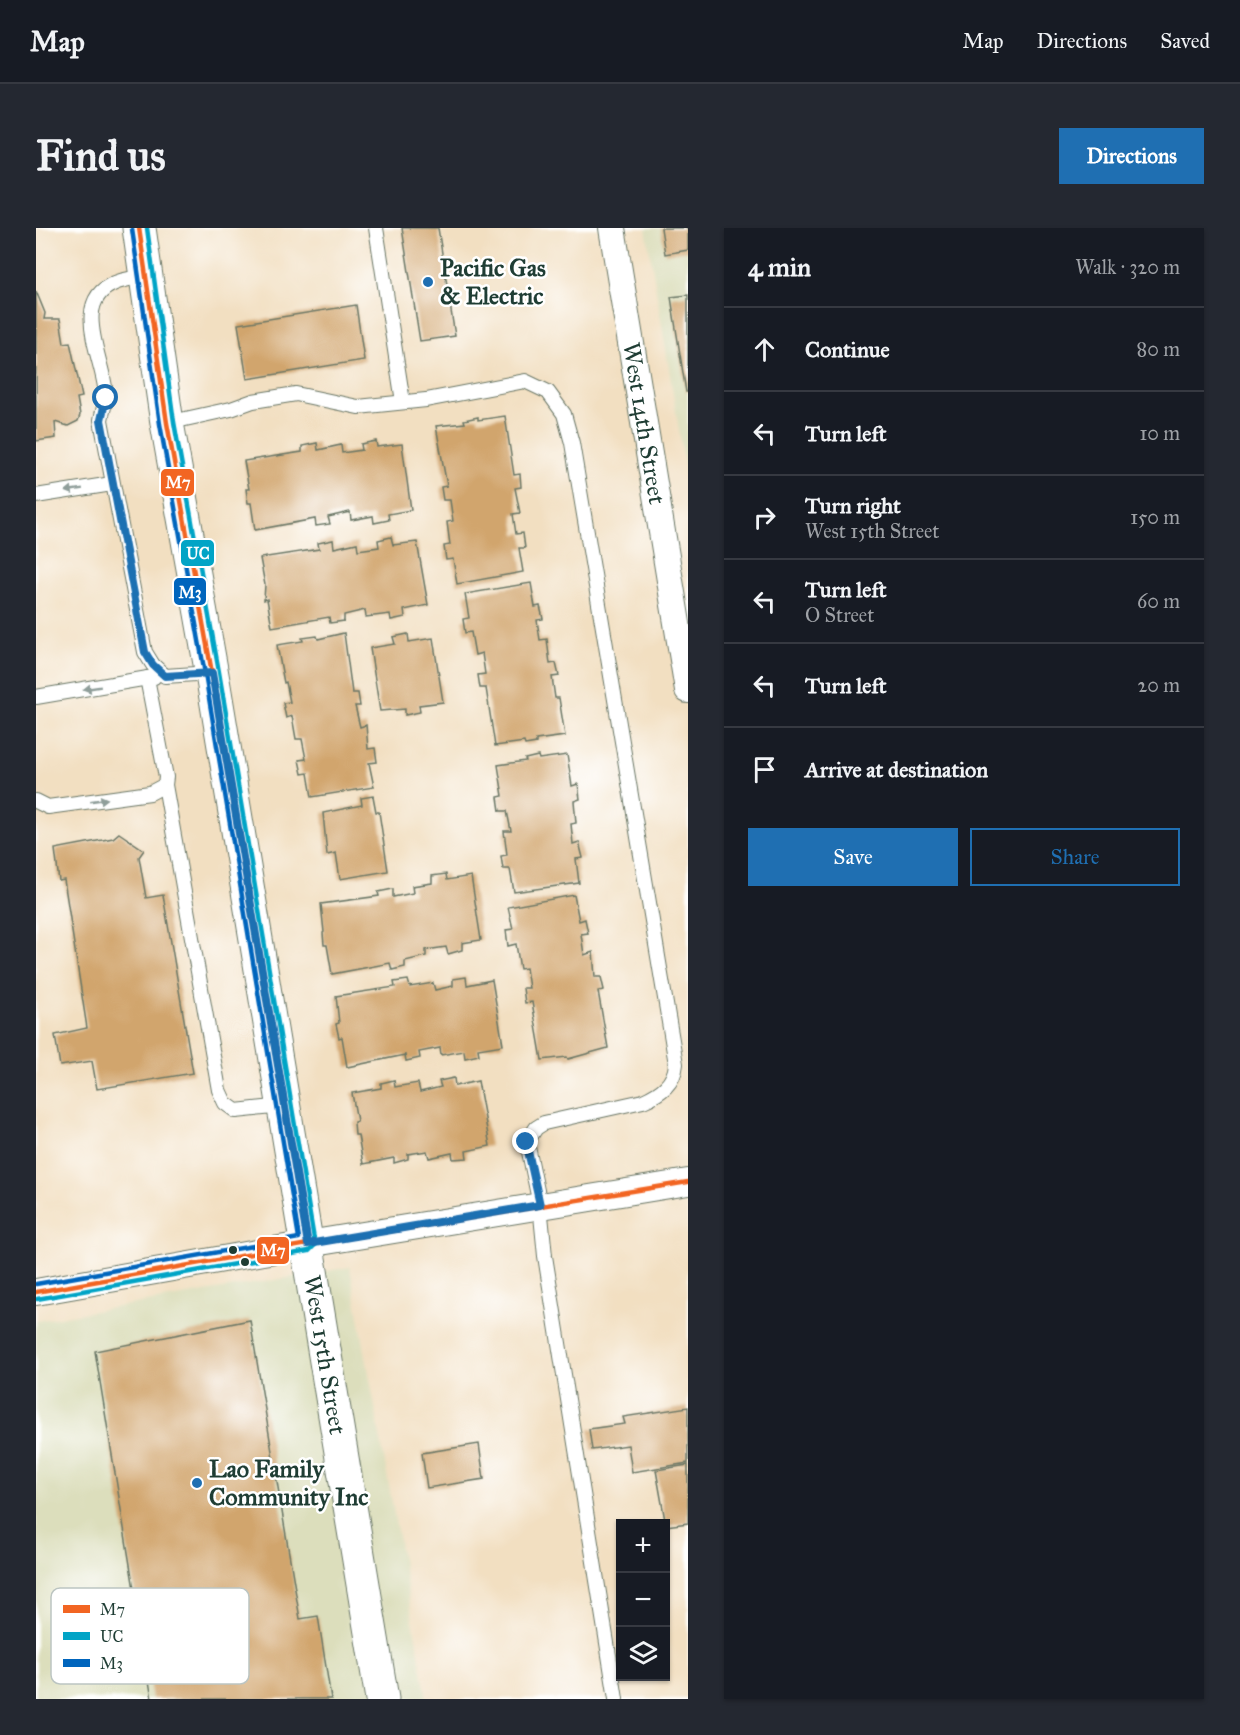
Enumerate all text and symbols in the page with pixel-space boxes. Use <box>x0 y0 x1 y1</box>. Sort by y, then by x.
text: Map <box>30 24 85 59</box>
text: Map <box>963 28 1004 54</box>
text: Directions <box>1037 28 1127 54</box>
text: Saved <box>1160 28 1210 54</box>
button: Directions <box>1059 128 1204 184</box>
text: Find us <box>36 130 166 182</box>
text: 4 min <box>748 251 811 283</box>
place label: Pacific Gas & Electric <box>440 253 546 311</box>
text: Walk · 320 m <box>1075 255 1180 279</box>
marker: Pacific Gas & Electric <box>421 275 435 289</box>
icon: ahead <box>748 333 781 366</box>
text: Continue <box>805 336 890 363</box>
text: 80 m <box>1137 337 1180 361</box>
street label: West 14th Street <box>616 340 672 507</box>
route start <box>92 384 118 410</box>
icon: left <box>748 417 781 450</box>
text: Turn left <box>805 420 887 447</box>
text: 10 m <box>1139 421 1180 445</box>
line badge: M7 <box>160 468 195 497</box>
text: M7 <box>165 473 191 492</box>
one-way arrow <box>65 485 84 494</box>
text: Turn right <box>805 492 901 519</box>
icon: right <box>748 501 781 534</box>
text: 150 m <box>1130 505 1180 529</box>
text: West 15th Street <box>805 519 939 543</box>
line badge: UC <box>180 539 215 567</box>
text: UC <box>186 544 210 563</box>
text: Turn left <box>805 576 887 603</box>
line badge: M3 <box>173 577 207 606</box>
text: M3 <box>179 583 201 603</box>
icon: left <box>748 585 781 618</box>
text: 60 m <box>1137 589 1180 613</box>
text: O Street <box>805 603 874 627</box>
icon: left <box>748 669 781 702</box>
text: Turn left <box>805 672 887 699</box>
text: 20 m <box>1137 673 1180 697</box>
one-way arrow <box>82 683 101 692</box>
icon: arrive <box>748 753 781 786</box>
text: Arrive at destination <box>805 756 988 783</box>
one-way arrow <box>89 796 108 805</box>
button: Save <box>748 828 958 886</box>
button: Share <box>970 828 1180 886</box>
route end <box>512 1128 538 1154</box>
line badge: M7 <box>256 1236 290 1265</box>
text: M7 <box>260 1241 286 1260</box>
unlabelled marker <box>227 1244 239 1256</box>
unlabelled marker <box>239 1256 251 1268</box>
street label: West 15th Street <box>297 1273 353 1437</box>
place label: Lao Family Community Inc <box>209 1454 368 1512</box>
marker: Lao Family Community Inc <box>190 1476 204 1490</box>
map controls <box>616 1519 670 1681</box>
button: + <box>616 1519 670 1573</box>
button: − <box>616 1573 670 1627</box>
legend <box>51 1588 249 1684</box>
text: M7 <box>100 1600 125 1619</box>
text: UC <box>100 1627 123 1646</box>
button: layers <box>616 1627 670 1681</box>
text: M3 <box>100 1654 123 1673</box>

